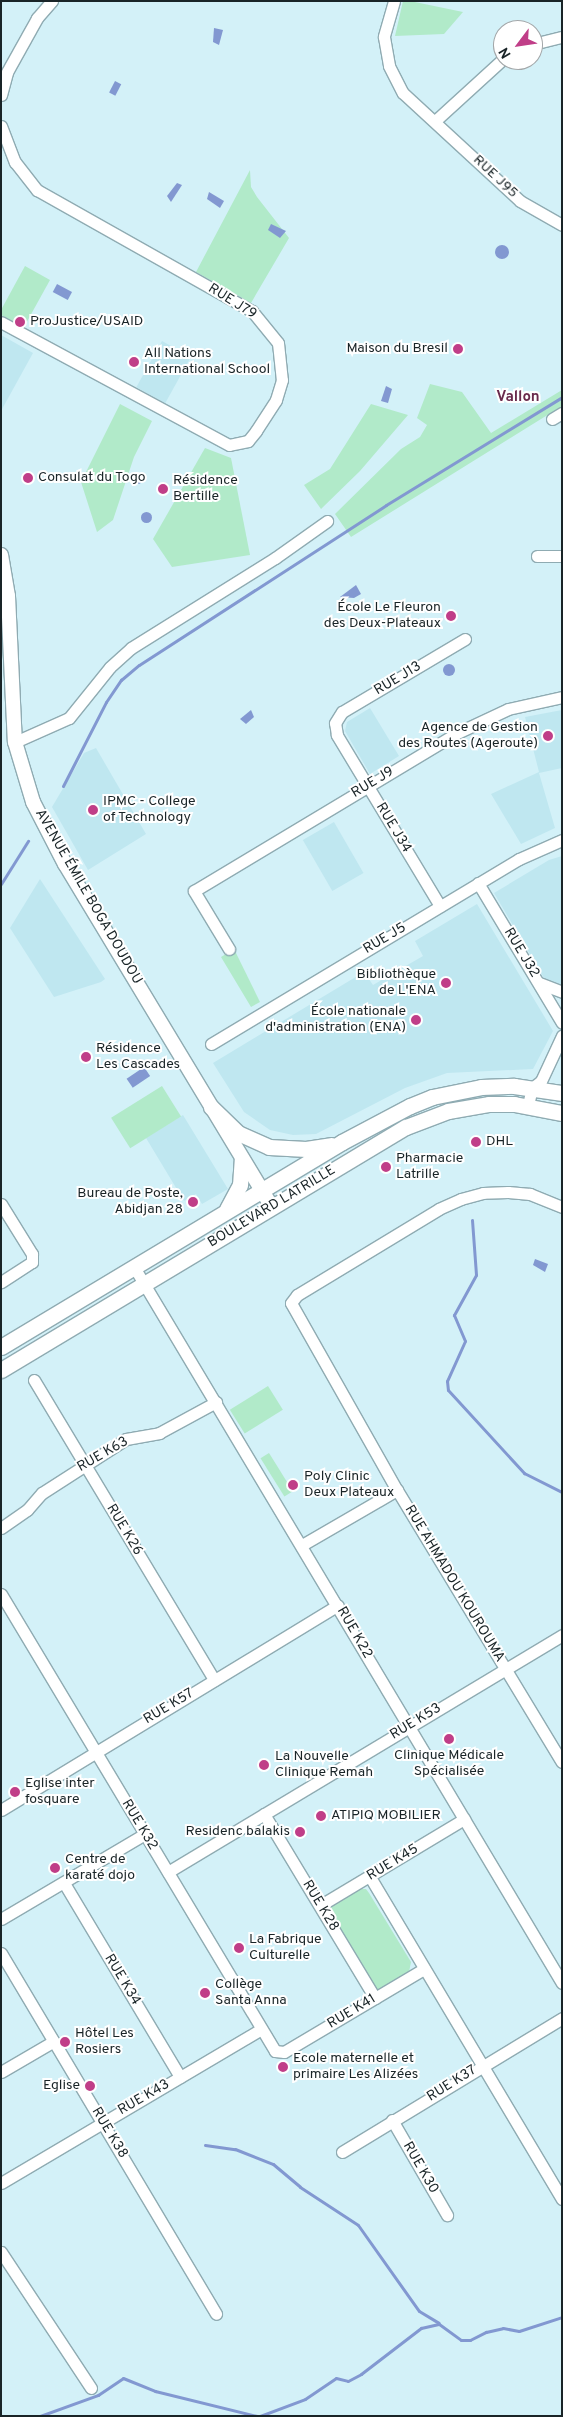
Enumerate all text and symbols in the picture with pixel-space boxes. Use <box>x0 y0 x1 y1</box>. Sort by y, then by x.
north arrow <box>493 20 543 70</box>
text: N <box>496 44 515 61</box>
street label: RUE J95 <box>469 152 521 202</box>
street label: RUE J79 <box>205 281 259 323</box>
place label: ProJustice/USAID <box>30 314 143 330</box>
marker: ProJustice/USAID <box>14 316 26 328</box>
place label: Maison du Bresil <box>346 341 448 357</box>
marker: Maison du Bresil <box>452 343 464 355</box>
place label: All Nations International School <box>144 346 270 378</box>
marker: All Nations International School <box>128 356 140 368</box>
district label: Vallon <box>496 389 540 407</box>
place label: Consulat du Togo <box>38 470 146 486</box>
marker: Consulat du Togo <box>22 472 34 484</box>
place label: Résidence Bertille <box>173 473 238 506</box>
marker: Résidence Bertille <box>157 483 169 495</box>
place label: École Le Fleuron des Deux-Plateaux <box>324 600 441 632</box>
marker: École Le Fleuron des Deux-Plateaux <box>445 610 457 622</box>
street label: RUE J13 <box>371 658 425 700</box>
place label: Agence de Gestion des Routes (Ageroute) <box>398 720 538 752</box>
marker: Agence de Gestion des Routes (Ageroute) <box>542 730 554 742</box>
street label: RUE J9 <box>349 764 397 802</box>
place label: IPMC - College of Technology <box>103 794 196 826</box>
street label: RUE J34 <box>372 800 414 856</box>
marker: IPMC - College of Technology <box>87 804 99 816</box>
street label: AVENUE ÉMILE BOGA DOUDOU <box>31 806 145 988</box>
street label: RUE J5 <box>361 920 409 958</box>
street label: RUE J32 <box>500 925 542 981</box>
place label: Bibliothèque de L'ENA <box>357 967 436 1000</box>
marker: Bibliothèque de L'ENA <box>440 977 452 989</box>
place label: École nationale d'administration (ENA) <box>265 1004 406 1036</box>
marker: École nationale d'administration (ENA) <box>410 1014 422 1026</box>
place label: Résidence Les Cascades <box>96 1041 180 1074</box>
marker: Résidence Les Cascades <box>80 1051 92 1063</box>
place label: DHL <box>486 1134 513 1150</box>
marker: DHL <box>470 1136 482 1148</box>
place label: Pharmacie Latrille <box>396 1151 463 1184</box>
marker: Pharmacie Latrille <box>380 1161 392 1173</box>
street label: BOULEVARD LATRILLE <box>205 1162 339 1252</box>
place label: Bureau de Poste, Abidjan 28 <box>77 1186 183 1218</box>
marker: Bureau de Poste, Abidjan 28 <box>187 1196 199 1208</box>
street label: RUE K63 <box>75 1434 131 1476</box>
place label: Poly Clinic Deux Plateaux <box>304 1469 394 1501</box>
marker: Poly Clinic Deux Plateaux <box>286 1478 300 1492</box>
street label: RUE K26 <box>102 1501 146 1559</box>
street label: RUE AHMADOU KOUROUMA <box>400 1502 508 1666</box>
street label: RUE K22 <box>333 1604 375 1662</box>
street label: RUE K57 <box>141 1686 197 1728</box>
street label: RUE K53 <box>387 1700 445 1744</box>
marker: Clinique Médicale Spécialisée <box>442 1732 456 1746</box>
place label: Clinique Médicale Spécialisée <box>394 1748 504 1780</box>
place label: La Nouvelle Clinique Remah <box>275 1749 373 1781</box>
marker: La Nouvelle Clinique Remah <box>257 1758 271 1772</box>
place label: Eglise inter fosquare <box>25 1776 95 1808</box>
marker: Eglise inter fosquare <box>9 1786 21 1798</box>
street label: RUE K32 <box>117 1797 161 1853</box>
place label: ATIPIQ MOBILIER <box>331 1808 441 1824</box>
marker: ATIPIQ MOBILIER <box>315 1810 327 1822</box>
place label: Residenc balakis <box>186 1824 290 1840</box>
marker: Residenc balakis <box>294 1826 306 1838</box>
street label: RUE K45 <box>364 1841 422 1885</box>
place label: Centre de karaté dojo <box>65 1852 135 1884</box>
marker: Centre de karaté dojo <box>49 1862 61 1874</box>
street label: RUE K28 <box>298 1877 342 1935</box>
place label: La Fabrique Culturelle <box>249 1932 322 1964</box>
marker: La Fabrique Culturelle <box>233 1942 245 1954</box>
street label: RUE K34 <box>100 1951 144 2009</box>
place label: Collège Santa Anna <box>215 1977 287 2010</box>
marker: Collège Santa Anna <box>199 1987 211 1999</box>
street label: RUE K41 <box>325 1991 379 2033</box>
place label: Hôtel Les Rosiers <box>75 2026 134 2058</box>
marker: Hôtel Les Rosiers <box>59 2036 71 2048</box>
place label: Ecole maternelle et primaire Les Alizées <box>293 2051 419 2084</box>
marker: Ecole maternelle et primaire Les Alizées <box>277 2061 289 2073</box>
street label: RUE K37 <box>424 2062 480 2106</box>
street label: RUE K43 <box>115 2077 173 2119</box>
place label: Eglise <box>43 2078 80 2094</box>
marker: Eglise <box>84 2080 96 2092</box>
street label: RUE K38 <box>87 2104 131 2162</box>
street label: RUE K30 <box>399 2139 441 2197</box>

